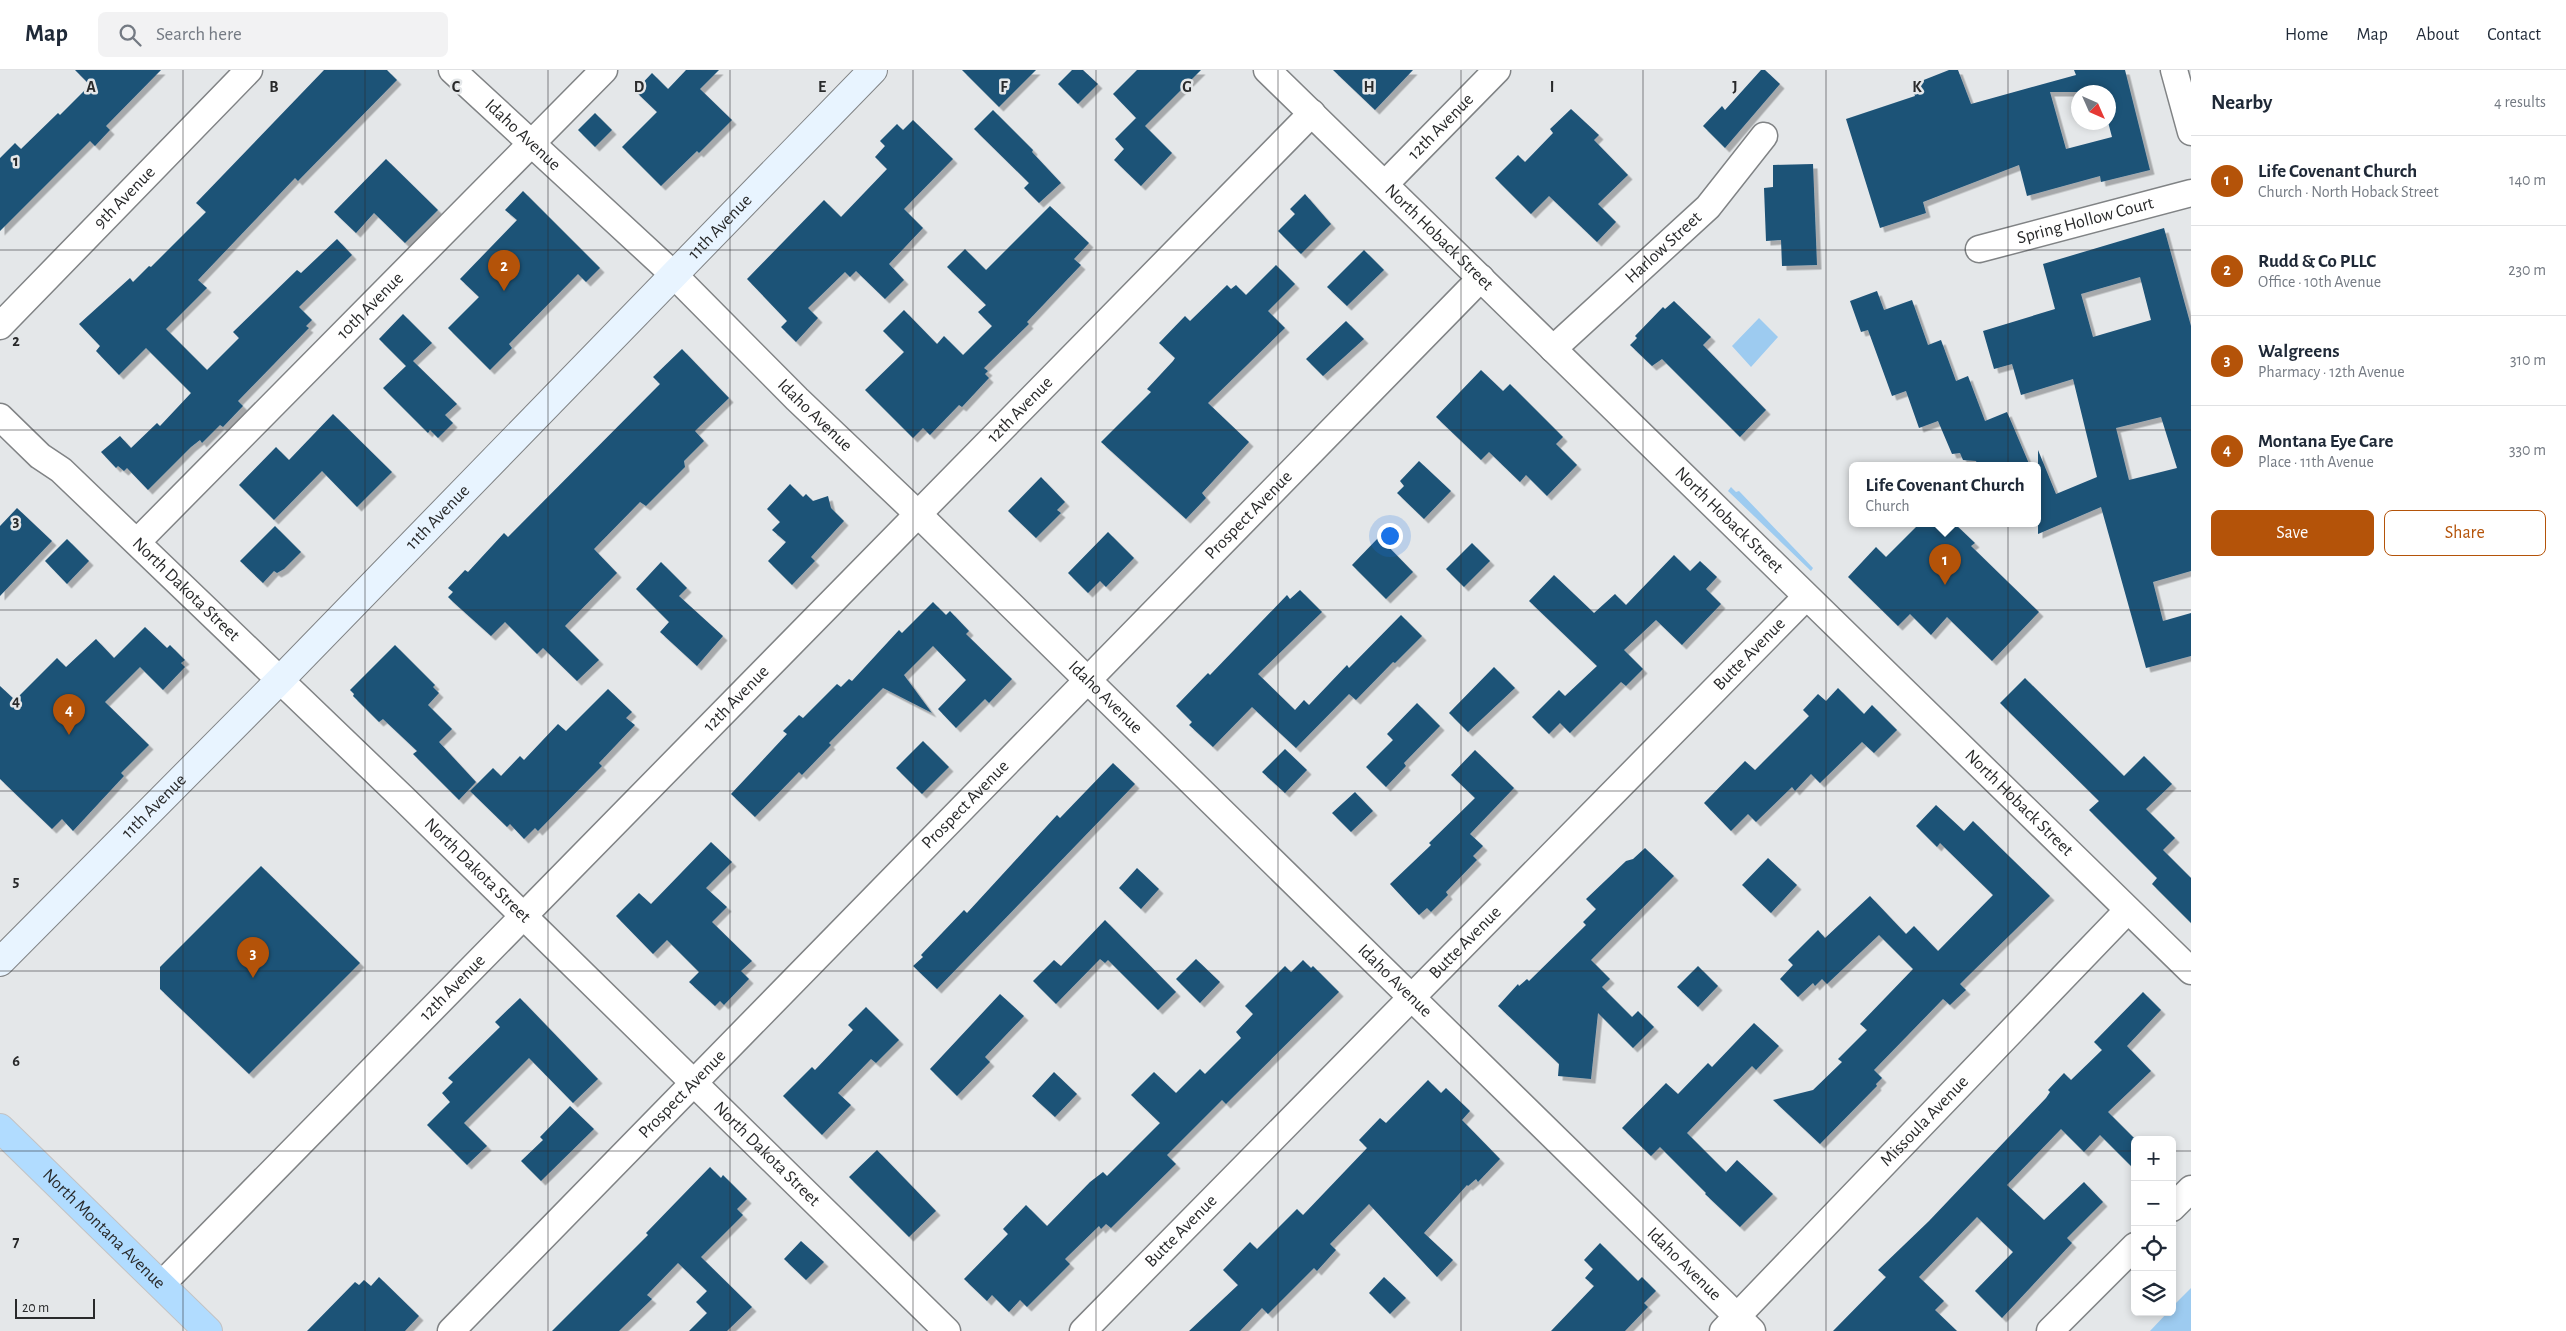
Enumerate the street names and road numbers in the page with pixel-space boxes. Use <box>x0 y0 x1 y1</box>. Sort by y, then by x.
street label: 12th Avenue <box>1405 90 1477 164</box>
street label: Idaho Avenue <box>481 96 564 174</box>
street label: 9th Avenue <box>91 163 159 232</box>
street label: North Hoback Street <box>1381 181 1497 294</box>
street label: 11th Avenue <box>685 191 756 263</box>
street label: Spring Hollow Court <box>2015 194 2156 248</box>
street label: Harlow Street <box>1622 208 1705 287</box>
street label: 10th Avenue <box>334 269 407 343</box>
street label: 12th Avenue <box>984 373 1057 447</box>
street label: Idaho Avenue <box>774 376 855 455</box>
street label: North Hoback Street <box>1671 464 1787 577</box>
street label: Prospect Avenue <box>1202 468 1296 563</box>
street label: 11th Avenue <box>403 481 473 554</box>
street label: North Dakota Street <box>129 534 243 645</box>
street label: Butte Avenue <box>1710 614 1789 694</box>
street label: Idaho Avenue <box>1065 658 1146 737</box>
street label: 12th Avenue <box>700 662 773 736</box>
street label: North Hoback Street <box>1961 747 2077 860</box>
street label: Prospect Avenue <box>919 757 1013 853</box>
street label: 11th Avenue <box>119 771 190 842</box>
street label: North Dakota Street <box>421 815 534 927</box>
street label: Butte Avenue <box>1426 903 1505 983</box>
street label: Idaho Avenue <box>1354 941 1435 1021</box>
street label: 12th Avenue <box>417 951 489 1025</box>
street label: Prospect Avenue <box>635 1047 729 1142</box>
street label: Missoula Avenue <box>1877 1072 1972 1170</box>
street label: North Dakota Street <box>710 1099 823 1210</box>
street label: North Montana Avenue <box>39 1166 169 1293</box>
street label: Butte Avenue <box>1142 1191 1221 1271</box>
street label: Idaho Avenue <box>1643 1224 1724 1304</box>

